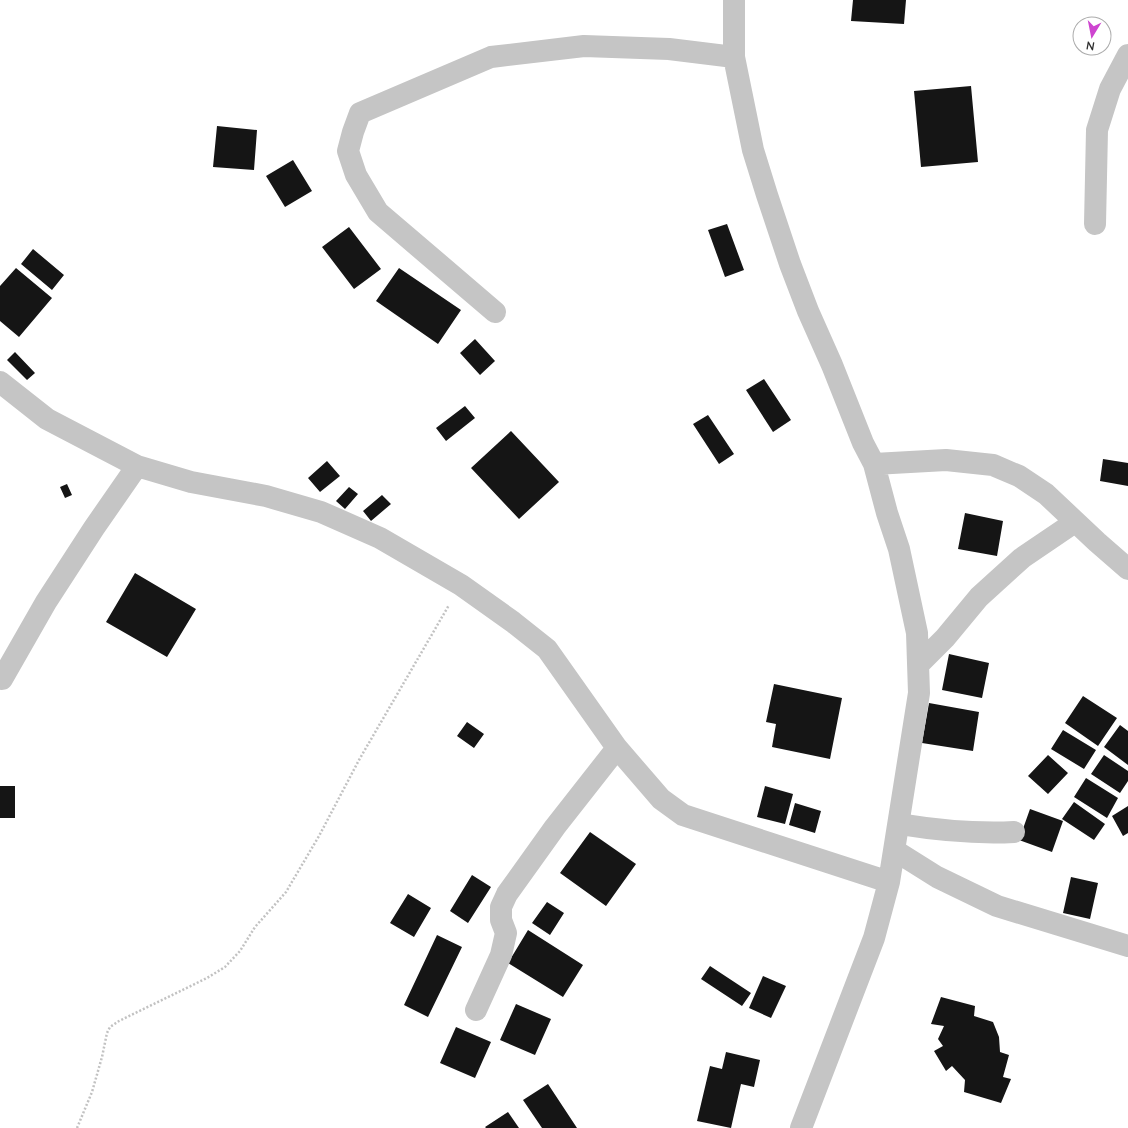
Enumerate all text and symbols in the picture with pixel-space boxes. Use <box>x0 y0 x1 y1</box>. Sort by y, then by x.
north arrow <box>1072 16 1112 56</box>
text: N <box>1085 39 1095 53</box>

